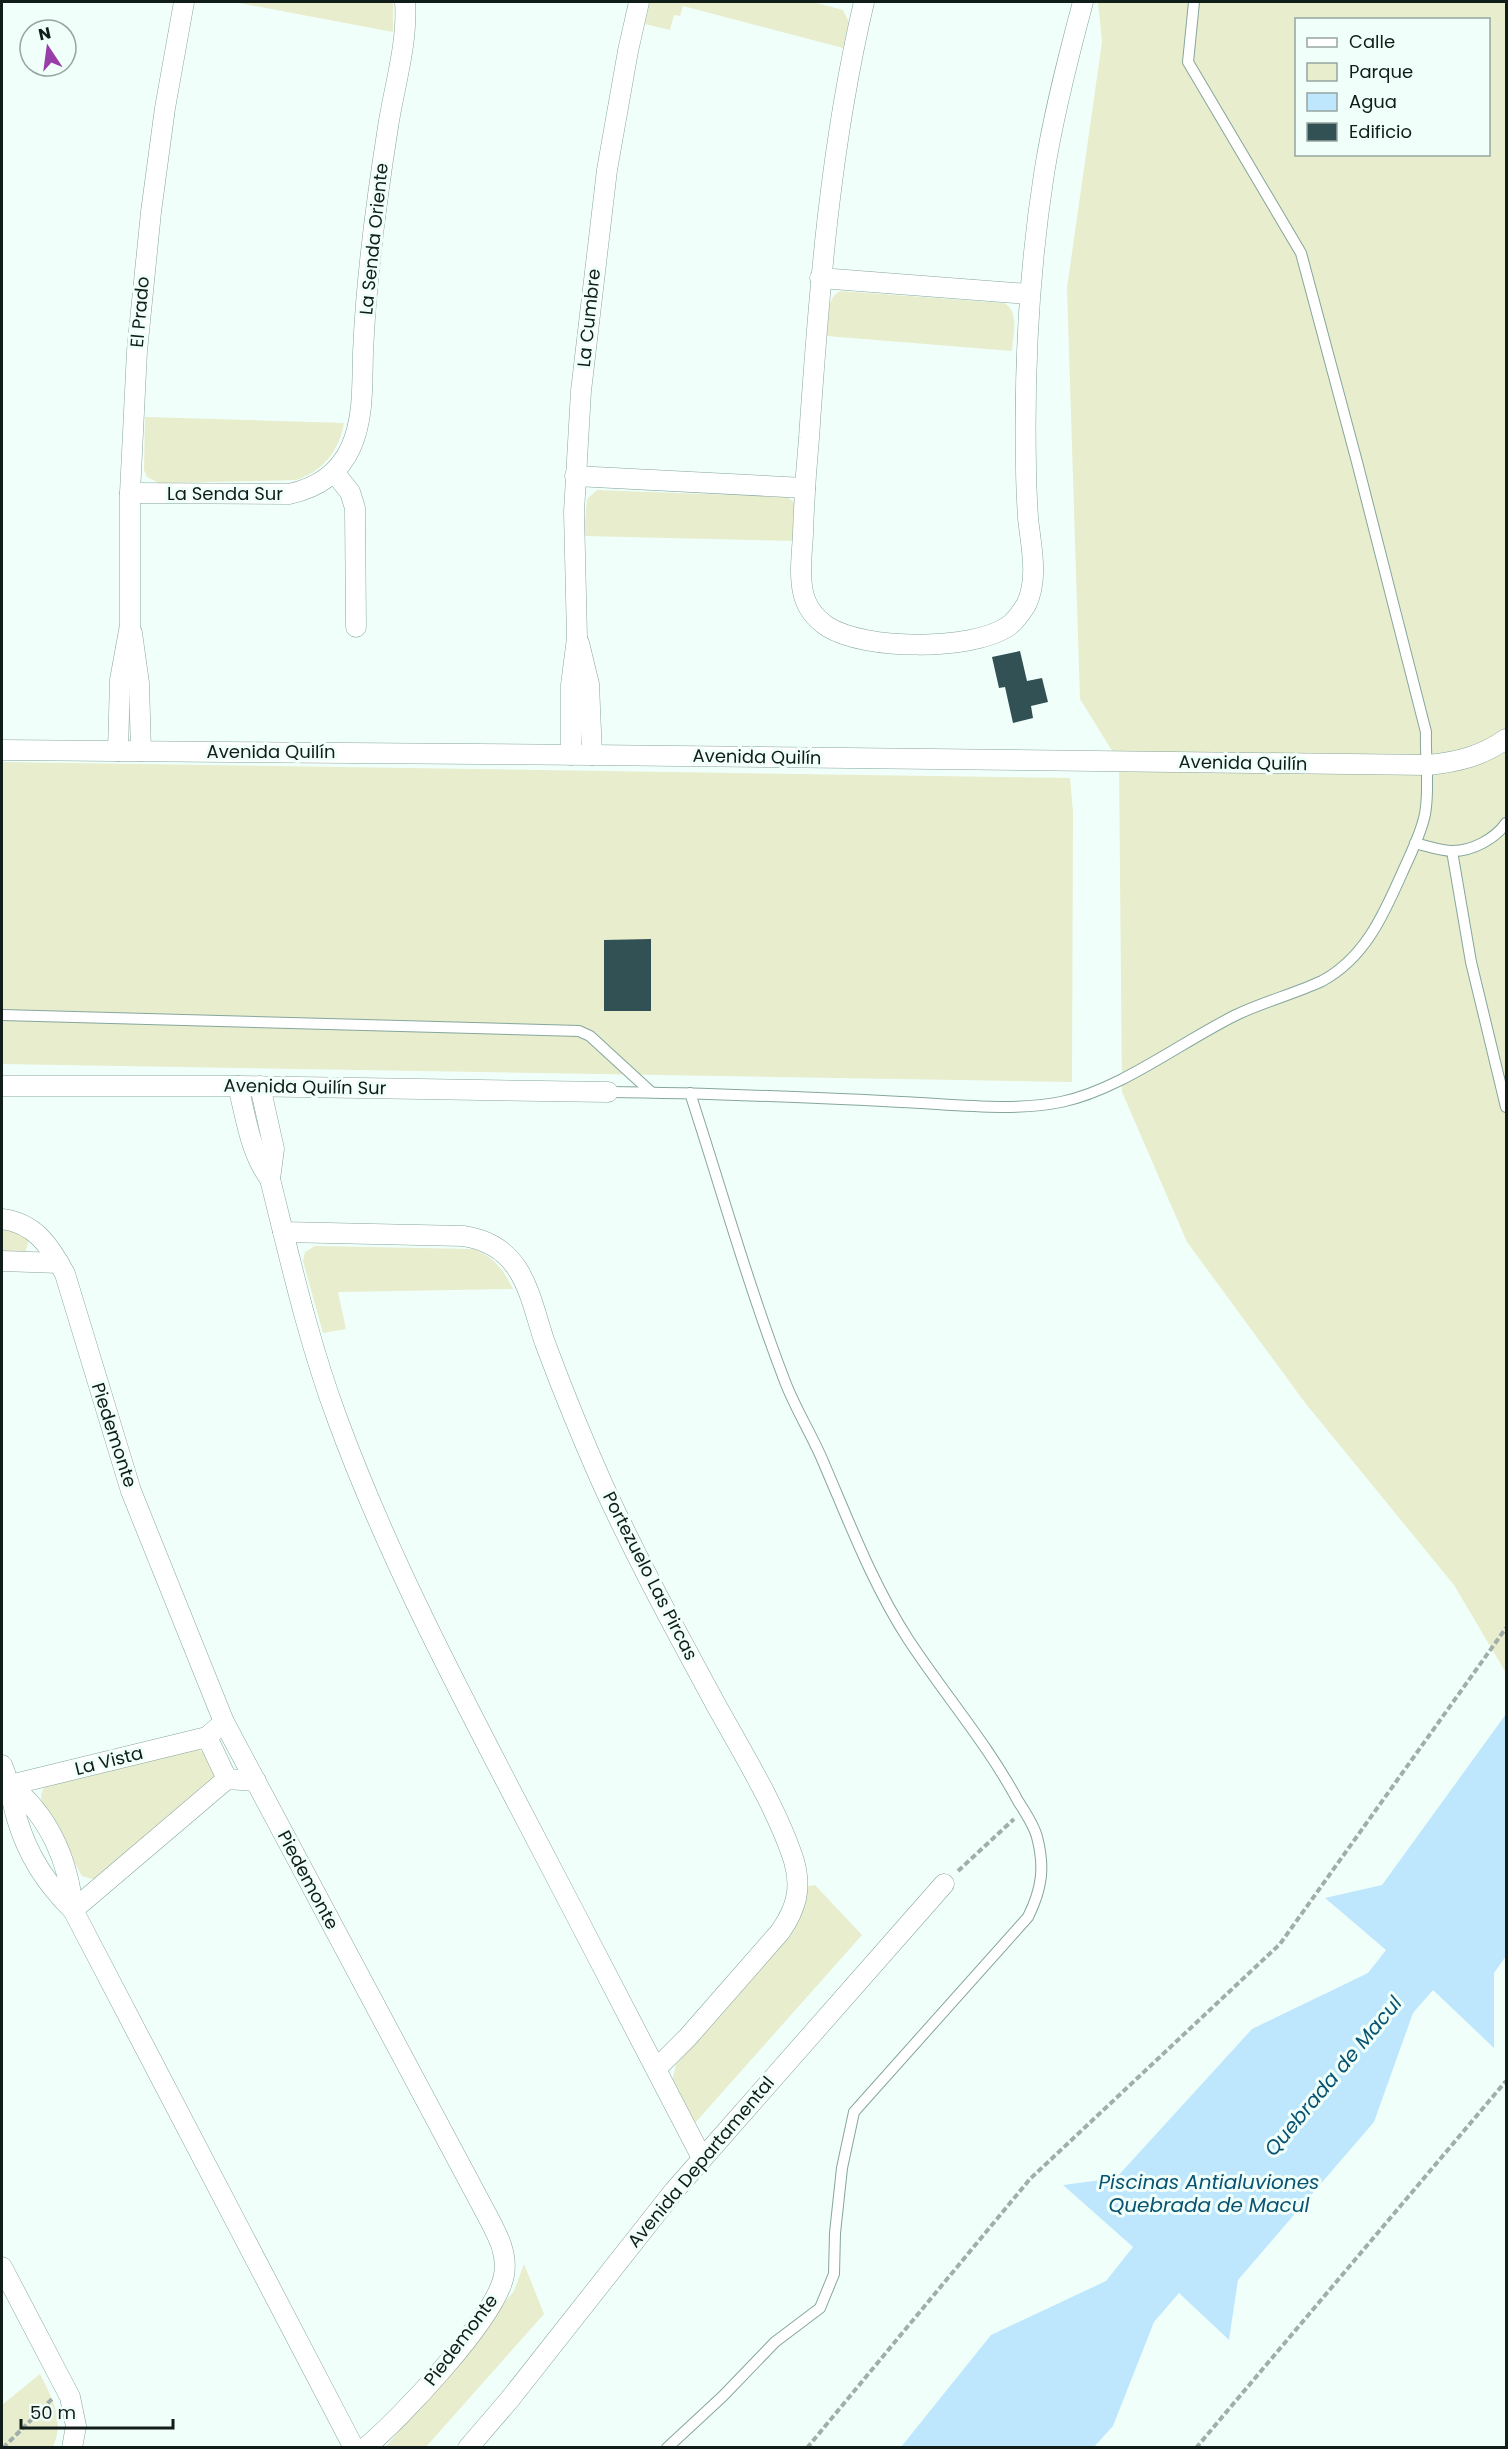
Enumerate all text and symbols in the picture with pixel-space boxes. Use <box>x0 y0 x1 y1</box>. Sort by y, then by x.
north arrow <box>18 18 78 78</box>
legend <box>1295 18 1490 156</box>
text: N <box>36 21 53 46</box>
text: Calle <box>1349 29 1395 54</box>
text: Parque <box>1349 59 1413 84</box>
text: Agua <box>1349 89 1397 114</box>
text: Edificio <box>1349 119 1412 144</box>
street label: La Senda Oriente <box>353 162 394 316</box>
street label: La Cumbre <box>571 268 606 368</box>
street label: El Prado <box>124 275 155 349</box>
street label: La Senda Sur <box>167 481 283 506</box>
street label: Avenida Quilín <box>207 739 336 764</box>
street label: Avenida Quilín <box>692 743 822 770</box>
street label: Avenida Quilín <box>1178 749 1308 776</box>
street label: Avenida Quilín Sur <box>224 1073 387 1100</box>
street label: Piedemonte <box>86 1379 143 1490</box>
street label: Portezuelo Las Pircas <box>597 1487 704 1664</box>
street label: La Vista <box>72 1740 146 1781</box>
street label: Piedemonte <box>272 1826 345 1934</box>
water label: Quebrada de Macul <box>1258 1990 1408 2162</box>
street label: Avenida Departamental <box>621 2071 780 2253</box>
water label: Piscinas Antialuviones Quebrada de Macul <box>1098 2168 1320 2219</box>
street label: Piedemonte <box>418 2289 503 2391</box>
scale bar <box>21 2392 172 2430</box>
text: 50 m <box>30 2400 76 2425</box>

